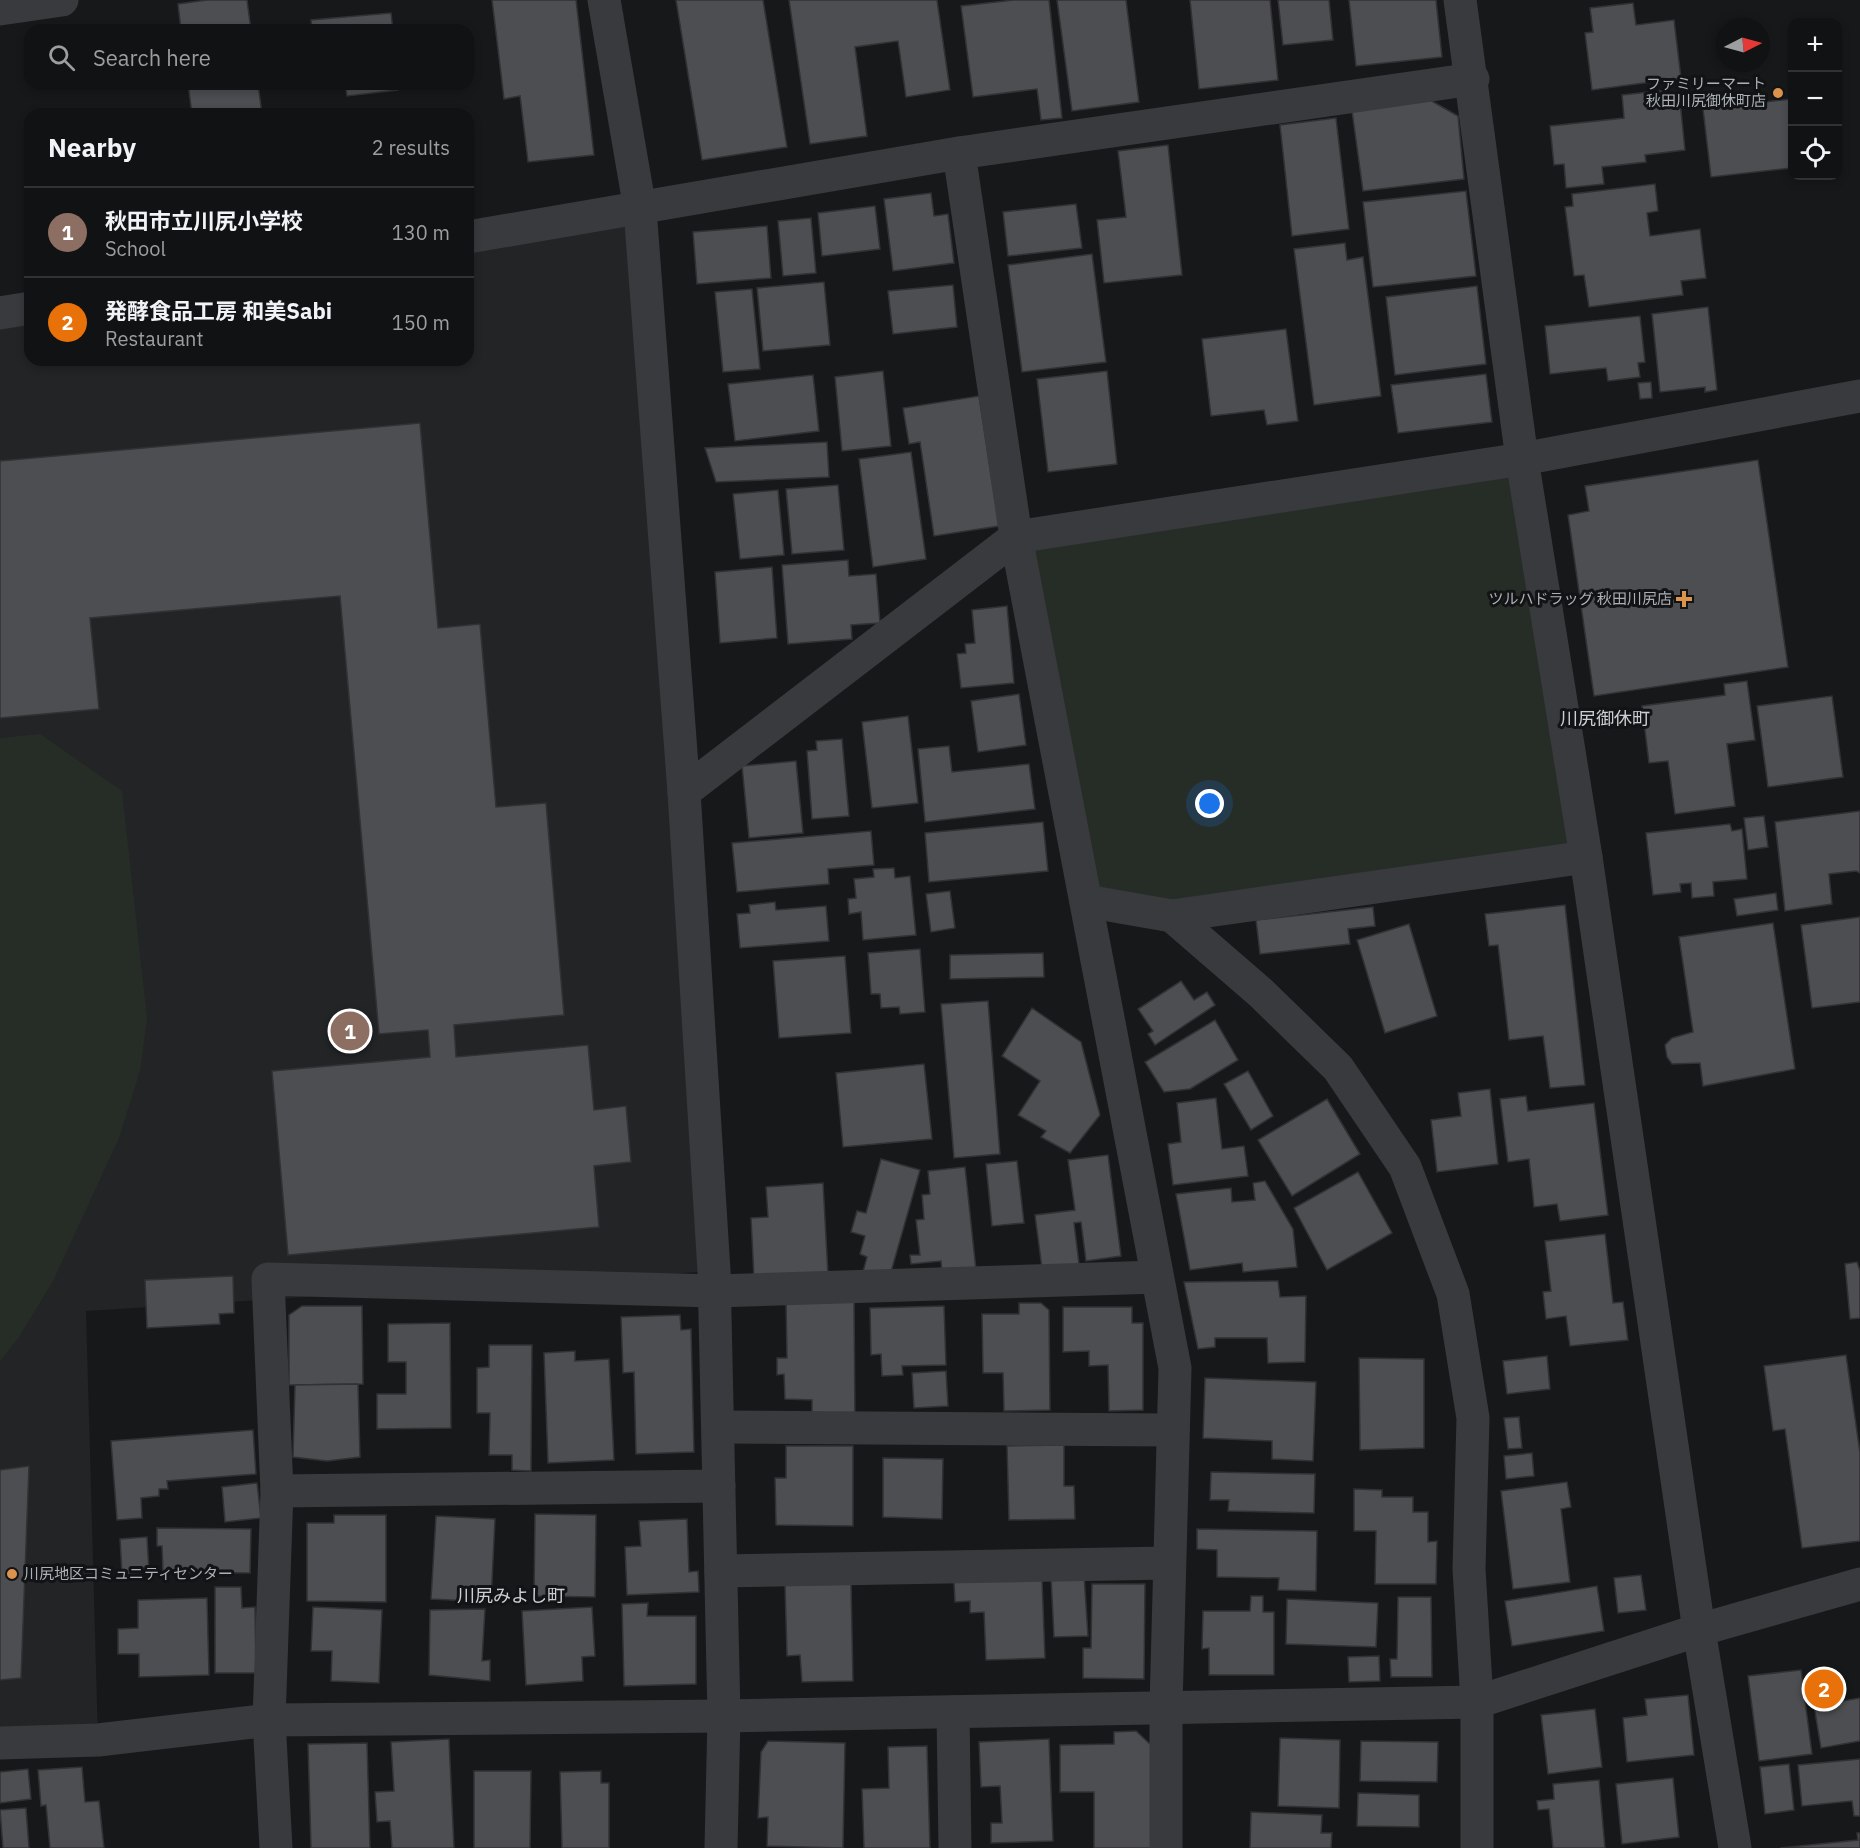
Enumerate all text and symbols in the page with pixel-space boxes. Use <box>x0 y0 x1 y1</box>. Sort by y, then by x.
north arrow <box>1716 18 1770 72</box>
map controls <box>1788 18 1842 180</box>
button: + <box>1788 18 1842 72</box>
search box <box>24 24 474 90</box>
icon: search <box>45 41 78 74</box>
text: Search here <box>93 43 211 72</box>
button: − <box>1788 72 1842 126</box>
place label: ファミリーマート 秋田川尻御休町店 <box>1646 74 1766 110</box>
marker: ファミリーマート 秋田川尻御休町店 <box>1771 86 1785 100</box>
button: locate <box>1788 126 1842 180</box>
text: Nearby <box>48 130 136 164</box>
text: 2 results <box>372 134 450 161</box>
text: 秋田市立川尻小学校 <box>105 206 303 235</box>
text: 1 <box>62 219 74 246</box>
text: 130 m <box>392 219 450 246</box>
text: School <box>105 235 166 262</box>
text: 発酵食品工房 和美Sabi <box>105 296 332 325</box>
text: 2 <box>62 309 74 336</box>
text: 150 m <box>392 309 450 336</box>
text: Restaurant <box>105 325 203 352</box>
place label: ツルハドラッグ 秋田川尻店 <box>1488 589 1672 608</box>
marker: ツルハドラッグ 秋田川尻店 <box>1677 592 1691 606</box>
district label: 川尻御休町 <box>1560 707 1650 730</box>
your location <box>1195 789 1224 818</box>
pin: 1 <box>330 1008 370 1054</box>
place label: 川尻地区コミュニティセンター <box>24 1564 233 1583</box>
marker: 川尻地区コミュニティセンター <box>5 1567 19 1581</box>
district label: 川尻みよし町 <box>457 1584 565 1607</box>
pin: 2 <box>1804 1666 1844 1712</box>

